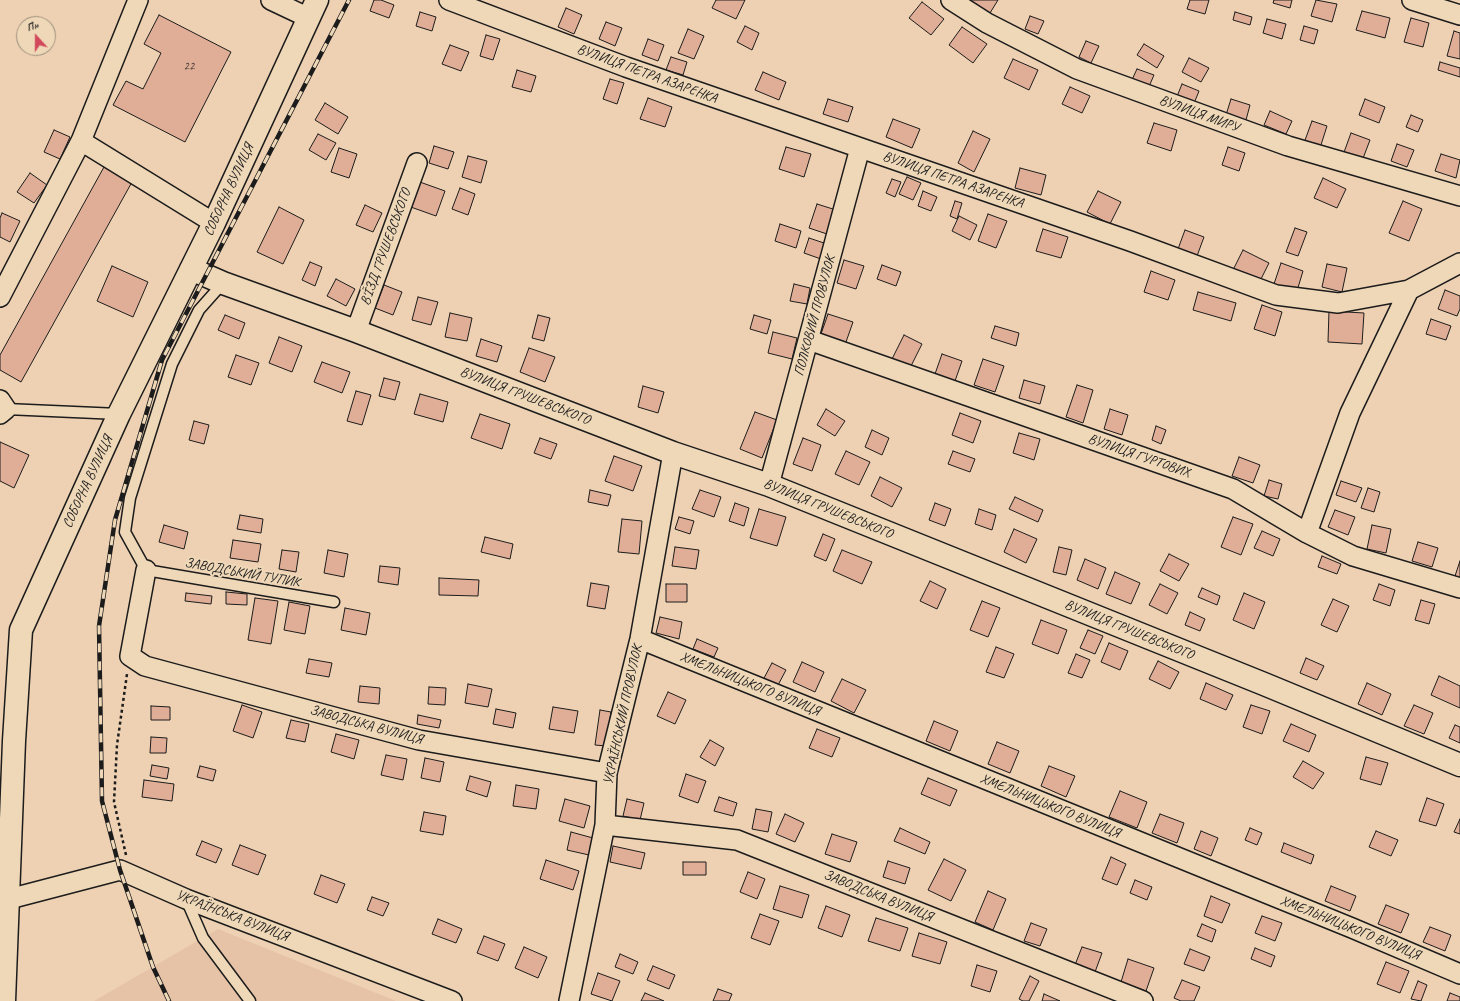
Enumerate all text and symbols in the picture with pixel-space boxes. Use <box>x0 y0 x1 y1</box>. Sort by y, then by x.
north arrow <box>16 16 56 56</box>
text: Пн <box>24 17 40 34</box>
street label: ВУЛИЦЯ ПЕТРА АЗАРЕНКА <box>575 41 719 107</box>
house number: 22 <box>184 60 194 74</box>
street label: ВУЛИЦЯ МИРУ <box>1157 92 1241 136</box>
street label: СОБОРНА ВУЛИЦЯ <box>200 141 258 239</box>
street label: ВУЛИЦЯ ПЕТРА АЗАРЕНКА <box>880 148 1026 212</box>
street label: В'ЇЗД ГРУШЕВСЬКОГО <box>357 186 415 308</box>
street label: ПОЛКОВИЙ ПРОВУЛОК <box>791 254 839 378</box>
street label: ВУЛИЦЯ ГРУШЕВСЬКОГО <box>458 363 592 429</box>
street label: ВУЛИЦЯ ГУРТОВИХ <box>1086 431 1192 481</box>
street label: СОБОРНА ВУЛИЦЯ <box>59 433 117 531</box>
street label: ВУЛИЦЯ ГРУШЕВСЬКОГО <box>761 475 895 543</box>
street label: ЗАВОДСЬКИЙ ТУПИК <box>183 555 301 591</box>
street label: ВУЛИЦЯ ГРУШЕВСЬКОГО <box>1062 596 1196 664</box>
street label: УКРАЇНСЬКИЙ ПРОВУЛОК <box>600 644 646 786</box>
street label: ХМЕЛЬНИЦЬКОГО ВУЛИЦЯ <box>678 648 822 720</box>
street label: ЗАВОДСЬКА ВУЛИЦЯ <box>308 702 424 748</box>
street label: ХМЕЛЬНИЦЬКОГО ВУЛИЦЯ <box>978 770 1122 842</box>
street label: ЗАВОДСЬКА ВУЛИЦЯ <box>821 866 935 926</box>
street label: УКРАЇНСЬКА ВУЛИЦЯ <box>173 887 291 945</box>
street label: ХМЕЛЬНИЦЬКОГО ВУЛИЦЯ <box>1278 892 1422 964</box>

